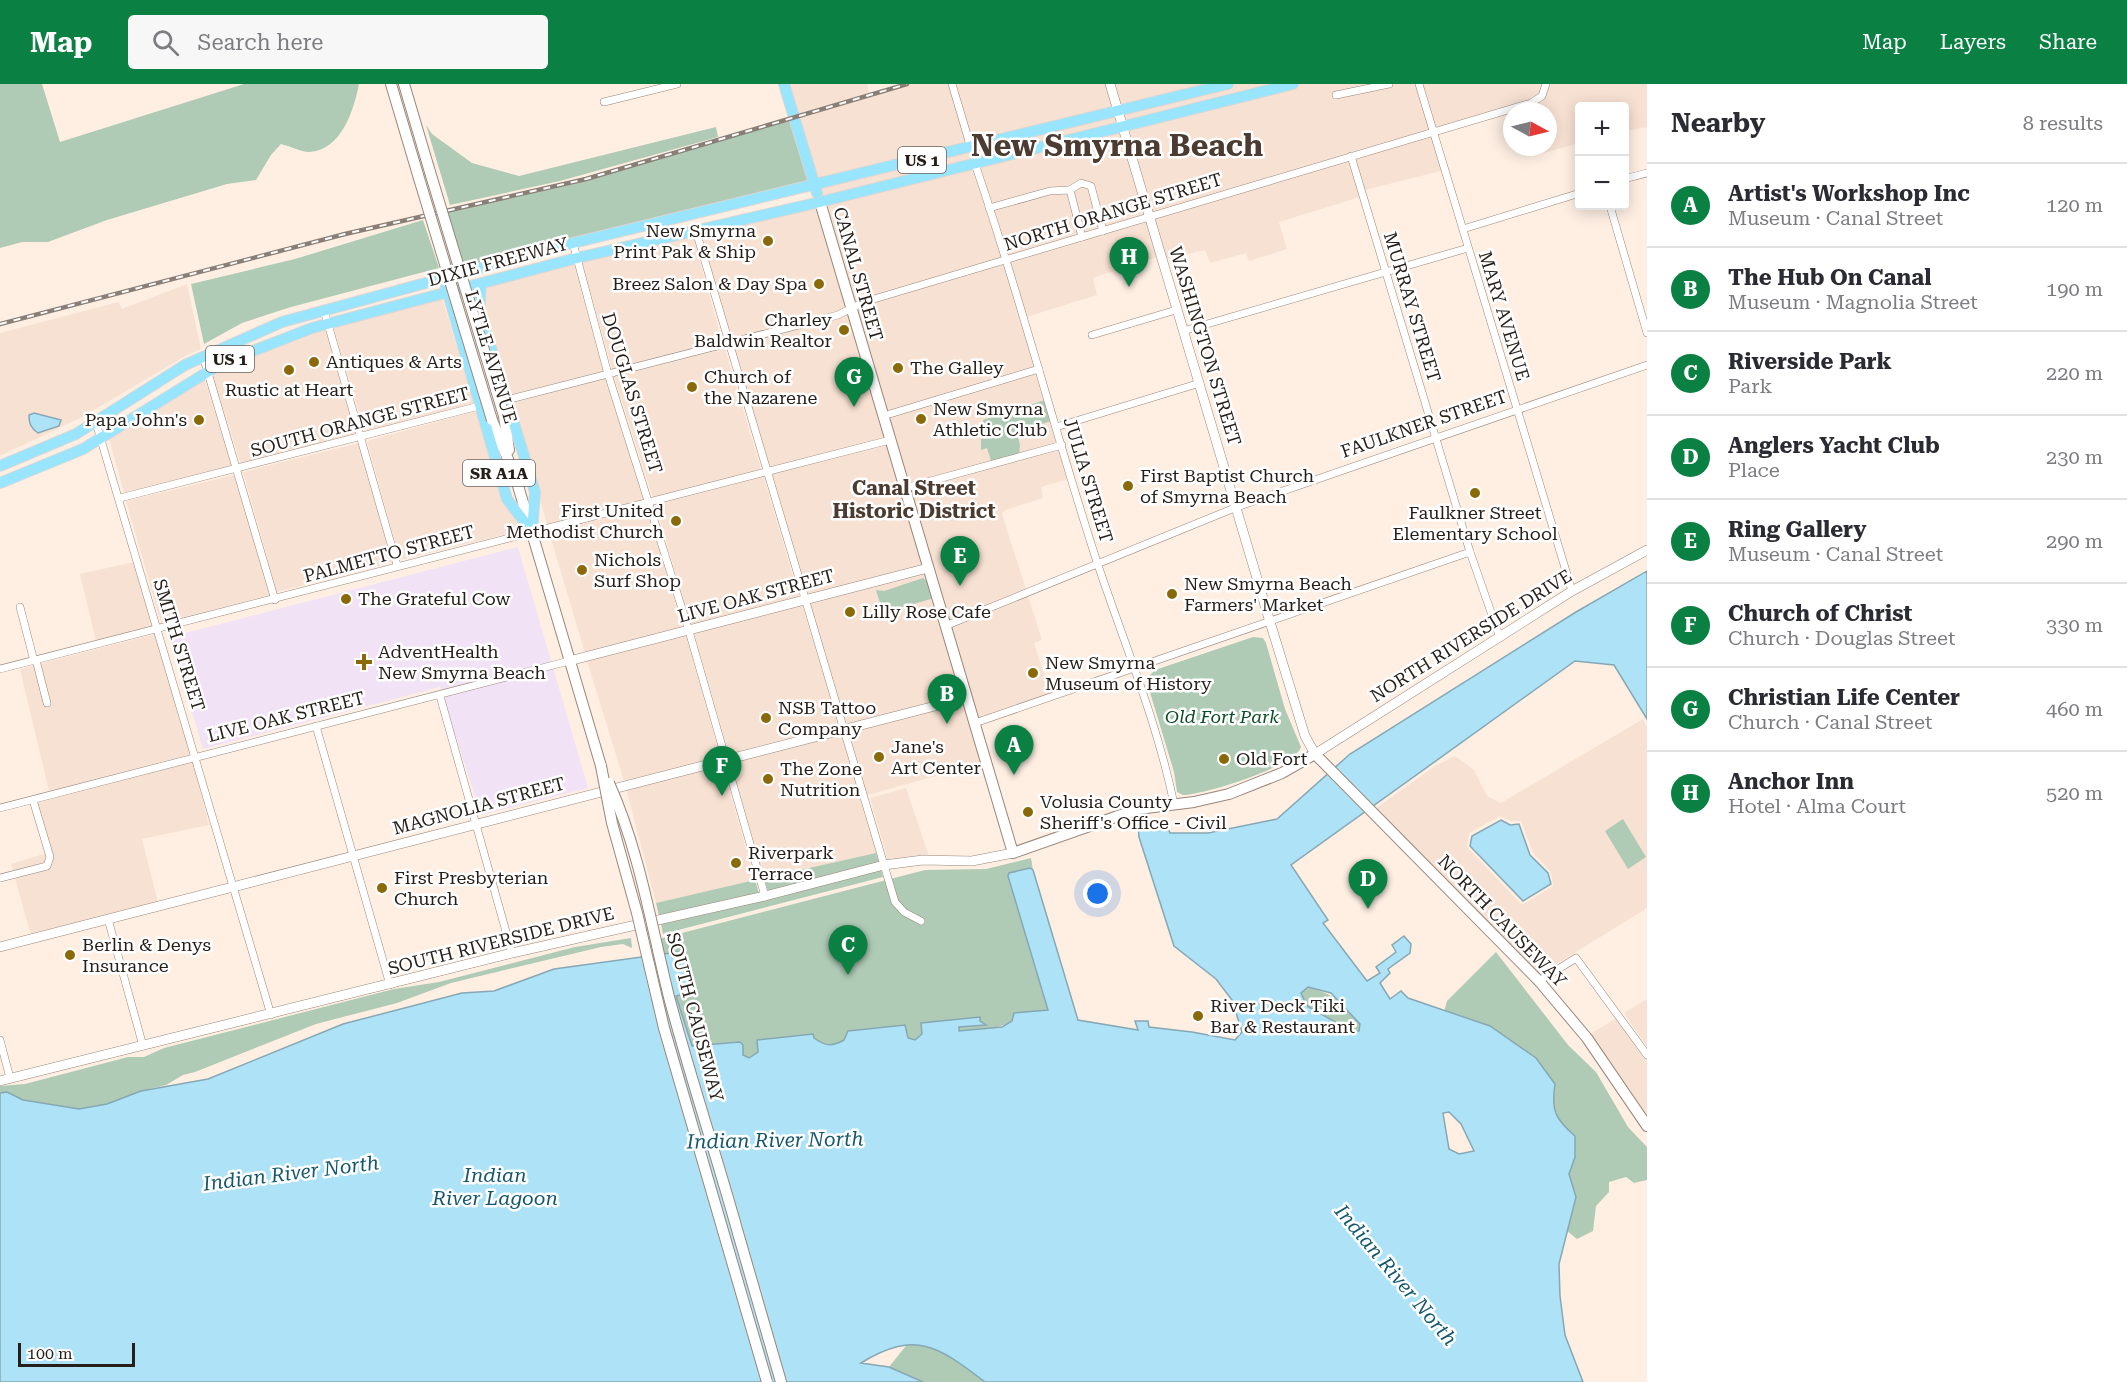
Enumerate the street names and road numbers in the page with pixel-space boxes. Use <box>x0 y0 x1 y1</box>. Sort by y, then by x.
road number: US 1 <box>898 147 946 173</box>
street label: NORTH ORANGE STREET <box>1001 168 1224 255</box>
street label: CANAL STREET <box>829 204 888 343</box>
street label: MURRAY STREET <box>1380 229 1445 384</box>
street label: DIXIE FREEWAY <box>425 232 571 290</box>
street label: WASHINGTON STREET <box>1165 244 1246 448</box>
street label: MARY AVENUE <box>1475 248 1534 383</box>
street label: LYTLE AVENUE <box>461 288 522 426</box>
street label: DOUGLAS STREET <box>598 310 667 476</box>
road number: US 1 <box>206 346 254 372</box>
street label: SOUTH ORANGE STREET <box>248 382 472 461</box>
street label: FAULKNER STREET <box>1338 385 1510 462</box>
street label: JULIA STREET <box>1059 415 1118 545</box>
road number: SR A1A <box>463 460 535 486</box>
street label: PALMETTO STREET <box>301 521 477 586</box>
street label: LIVE OAK STREET <box>675 565 836 627</box>
street label: NORTH RIVERSIDE DRIVE <box>1366 565 1575 706</box>
street label: SMITH STREET <box>149 576 210 714</box>
street label: LIVE OAK STREET <box>205 687 367 746</box>
street label: MAGNOLIA STREET <box>390 772 567 839</box>
street label: NORTH CAUSEWAY <box>1434 850 1571 992</box>
street label: SOUTH RIVERSIDE DRIVE <box>386 902 616 979</box>
street label: SOUTH CAUSEWAY <box>663 930 728 1105</box>

